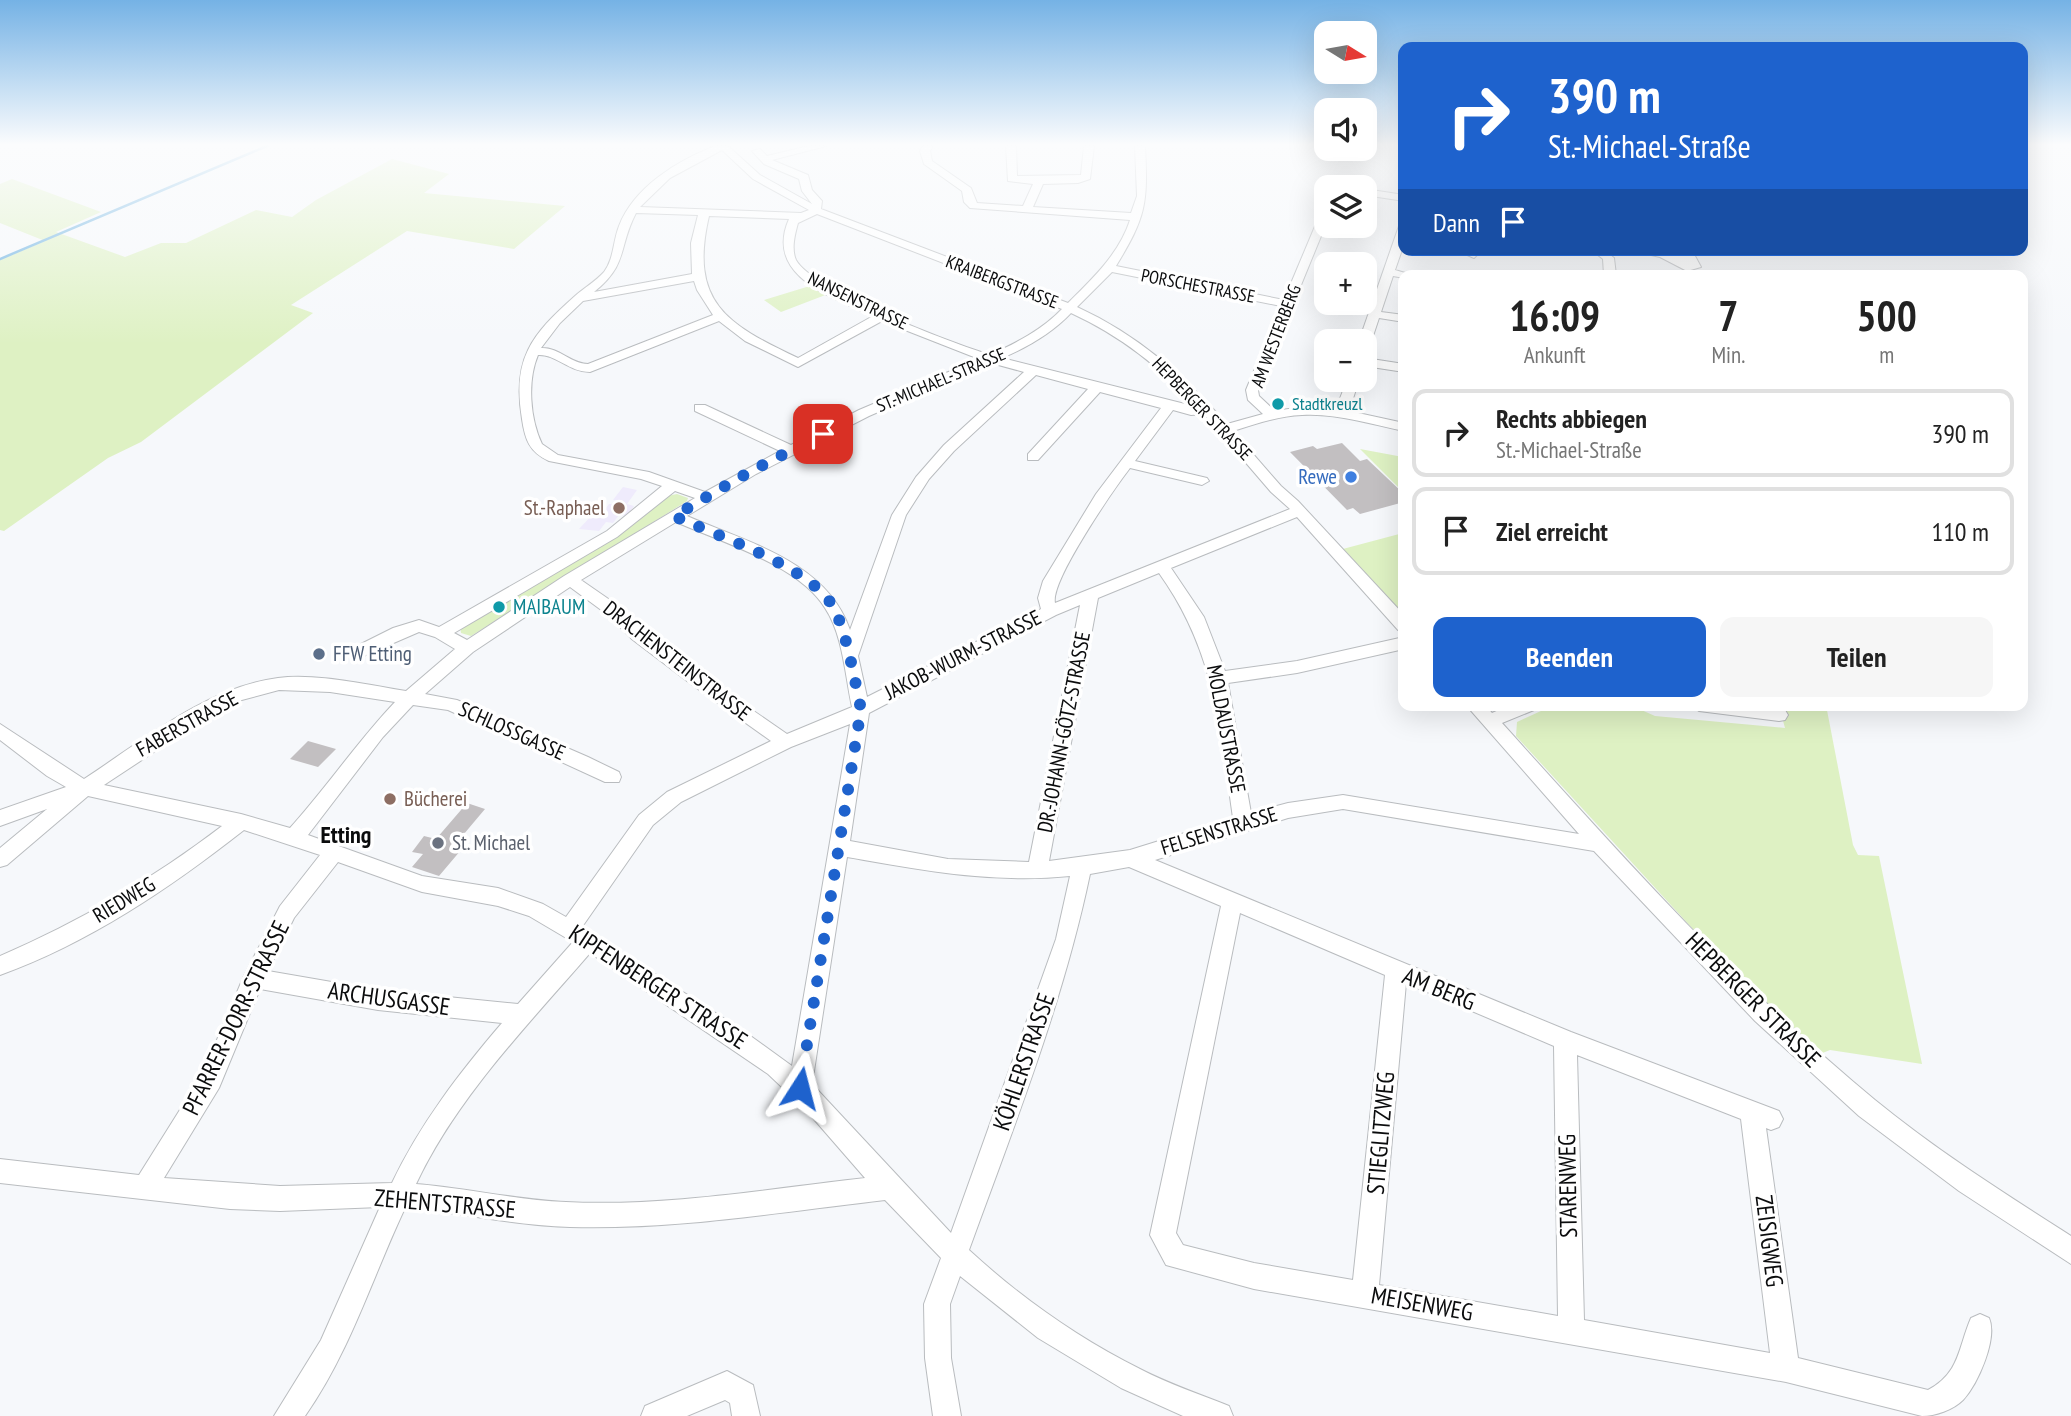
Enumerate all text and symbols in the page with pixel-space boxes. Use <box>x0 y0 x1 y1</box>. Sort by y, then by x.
north arrow <box>1314 21 1377 84</box>
map controls <box>1314 21 1377 392</box>
text: 390 m <box>1548 63 1661 127</box>
icon: right <box>1433 70 1524 161</box>
button: sound <box>1314 98 1377 161</box>
text: St.-Michael-Straße <box>1548 125 1751 167</box>
button: layers <box>1314 175 1377 238</box>
icon: arrive <box>1494 203 1532 241</box>
text: Dann <box>1433 206 1480 239</box>
street label: KRAIBERGSTRASSE <box>943 250 1062 314</box>
button: + <box>1314 252 1377 315</box>
street label: PORSCHESTRASSE <box>1139 263 1257 308</box>
street label: NANSENSTRASSE <box>804 266 912 335</box>
street label: AM WESTERBERG <box>1245 281 1306 391</box>
text: 16:09 <box>1509 288 1600 343</box>
text: 7 <box>1718 288 1738 343</box>
text: 500 <box>1857 288 1917 343</box>
button: − <box>1314 329 1377 392</box>
text: Ankunft <box>1524 340 1586 369</box>
text: Min. <box>1711 340 1745 369</box>
text: m <box>1879 340 1894 369</box>
street label: ST.-MICHAEL-STRASSE <box>873 342 1009 417</box>
street label: HEPBERGER STRASSE <box>1147 352 1257 465</box>
place label: Stadtkreuzl <box>1292 392 1363 415</box>
marker: Stadtkreuzl <box>1270 396 1286 412</box>
text: Rechts abbiegen <box>1496 402 1647 435</box>
pin <box>793 404 853 464</box>
icon: right <box>1437 414 1475 452</box>
icon: arrive <box>804 415 842 453</box>
text: 390 m <box>1931 417 1989 450</box>
text: St.-Michael-Straße <box>1496 435 1642 464</box>
place label: Rewe <box>1298 463 1337 490</box>
marker: Rewe <box>1343 469 1359 485</box>
place label: St.-Raphael <box>524 494 605 521</box>
marker: St.-Raphael <box>611 500 627 516</box>
icon: arrive <box>1437 512 1475 550</box>
text: Ziel erreicht <box>1496 515 1608 548</box>
text: 110 m <box>1931 515 1989 548</box>
place label: MAIBAUM <box>513 593 585 620</box>
street label: DRACHENSTEINSTRASSE <box>598 595 756 727</box>
marker: MAIBAUM <box>491 599 507 615</box>
street label: JAKOB-WURM-STRASSE <box>879 604 1045 706</box>
button: Beenden <box>1433 617 1706 697</box>
button: Teilen <box>1720 617 1993 697</box>
street label: DR.-JOHANN-GÖTZ-STRASSE <box>1031 629 1096 835</box>
place label: FFW Etting <box>333 640 412 667</box>
marker: FFW Etting <box>311 646 327 662</box>
street label: MOLDAUSTRASSE <box>1201 663 1252 795</box>
street label: FABERSTRASSE <box>131 684 242 763</box>
street label: SCHLOSSGASSE <box>455 695 570 766</box>
place label: Bücherei <box>404 785 467 812</box>
marker: Bücherei <box>382 791 398 807</box>
street label: FELSENSTRASSE <box>1157 800 1280 861</box>
district label: Etting <box>321 819 371 850</box>
place label: St. Michael <box>452 829 530 856</box>
marker: St. Michael <box>430 835 446 851</box>
street label: RIEDWEG <box>88 870 160 929</box>
street label: PFARRER-DORR-STRASSE <box>175 916 296 1120</box>
street label: KIPFENBERGER STRASSE <box>563 917 753 1056</box>
street label: HEPBERGER STRASSE <box>1679 925 1828 1074</box>
street label: AM BERG <box>1398 960 1480 1017</box>
street label: ARCHUSGASSE <box>326 975 452 1022</box>
street label: KÖHLERSTRASSE <box>986 989 1062 1135</box>
position arrow <box>763 1051 837 1125</box>
street label: STIEGLITZWEG <box>1360 1070 1401 1196</box>
street label: STARENWEG <box>1551 1134 1584 1238</box>
street label: ZEHENTSTRASSE <box>373 1182 517 1225</box>
street label: ZEISIGWEG <box>1748 1193 1791 1289</box>
street label: MEISENWEG <box>1369 1279 1475 1328</box>

